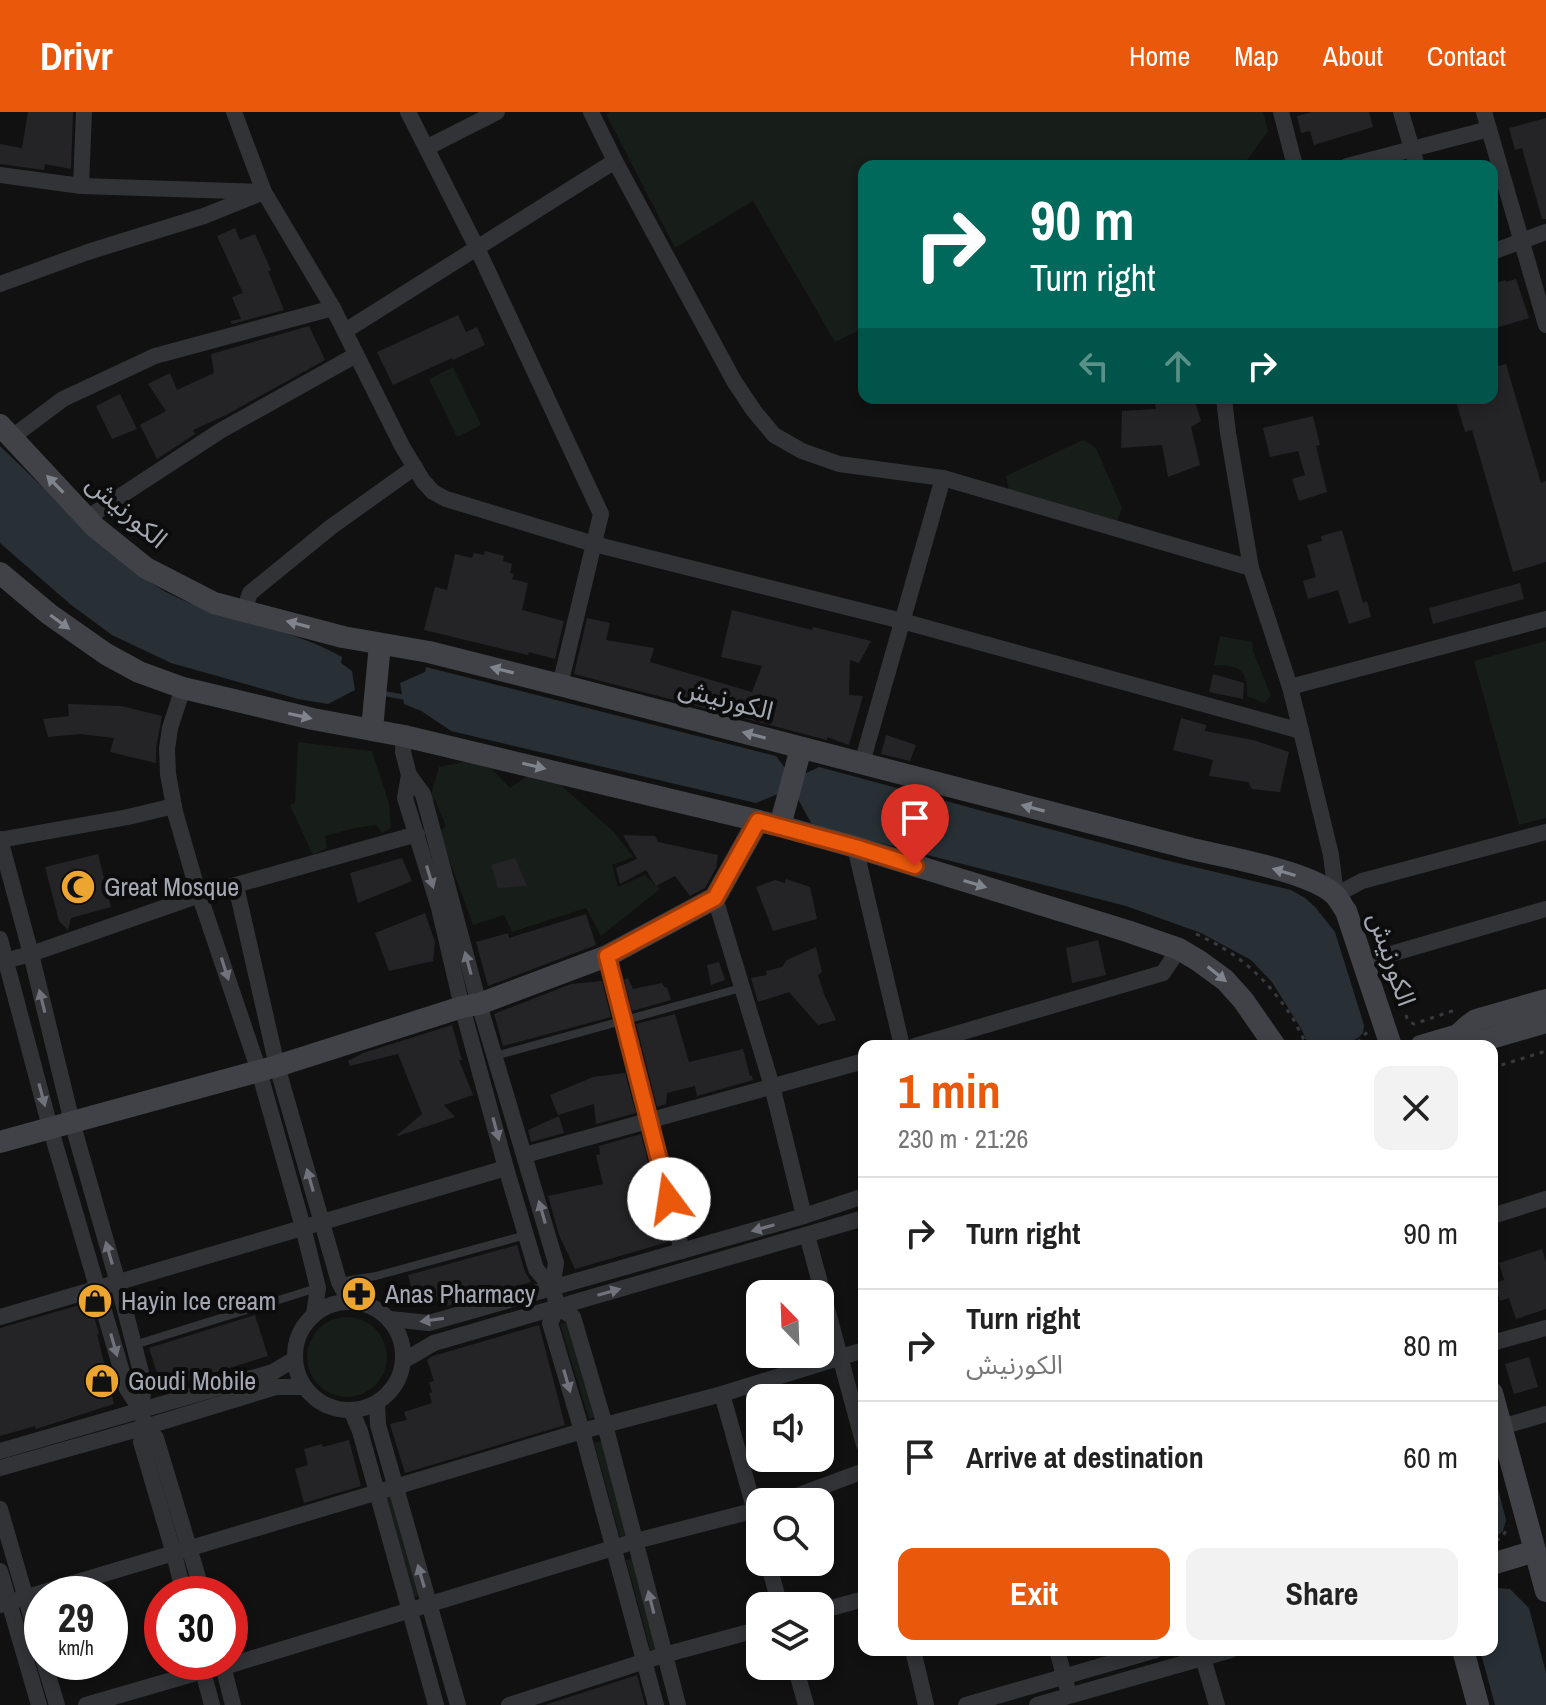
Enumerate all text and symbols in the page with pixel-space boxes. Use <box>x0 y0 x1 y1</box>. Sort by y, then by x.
text: Drivr <box>40 31 113 82</box>
text: Home <box>1129 37 1190 75</box>
text: Map <box>1234 37 1279 75</box>
text: About <box>1323 37 1383 75</box>
text: Contact <box>1427 37 1506 75</box>
text: 90 m <box>1030 182 1135 257</box>
icon: right <box>898 192 1002 296</box>
text: Turn right <box>1030 254 1155 302</box>
icon: left <box>1072 344 1116 388</box>
icon: ahead <box>1156 344 1200 388</box>
icon: right <box>1240 344 1284 388</box>
street label: الكورنيش <box>79 466 175 556</box>
one-way arrow <box>46 475 64 494</box>
one-way arrow <box>50 614 71 629</box>
one-way arrow <box>286 618 311 630</box>
one-way arrow <box>490 664 515 676</box>
street label: الكورنيش <box>675 669 777 728</box>
one-way arrow <box>287 710 312 723</box>
one-way arrow <box>741 729 766 741</box>
one-way arrow <box>522 760 547 773</box>
pin <box>881 784 949 866</box>
icon: arrive <box>893 796 937 840</box>
one-way arrow <box>1020 801 1045 813</box>
one-way arrow <box>1272 865 1296 878</box>
one-way arrow <box>424 866 437 890</box>
mosque icon: Great Mosque <box>59 868 97 906</box>
place label: Great Mosque <box>104 869 239 904</box>
one-way arrow <box>963 878 987 891</box>
street label: الكورنيش <box>1360 907 1425 1010</box>
one-way arrow <box>462 950 474 975</box>
one-way arrow <box>219 957 232 981</box>
one-way arrow <box>1206 965 1226 982</box>
one-way arrow <box>36 989 48 1014</box>
text: 1 min <box>898 1058 1001 1123</box>
button: close <box>1374 1066 1458 1150</box>
one-way arrow <box>36 1083 48 1108</box>
one-way arrow <box>490 1116 502 1141</box>
text: 230 m · 21:26 <box>898 1121 1028 1156</box>
position arrow <box>627 1157 711 1241</box>
one-way arrow <box>303 1168 315 1193</box>
one-way arrow <box>535 1200 547 1225</box>
icon: right <box>898 1211 942 1255</box>
text: Turn right <box>966 1213 1080 1253</box>
text: 90 m <box>1403 1213 1458 1253</box>
one-way arrow <box>750 1222 774 1235</box>
one-way arrow <box>102 1240 115 1264</box>
pharmacy icon: Anas Pharmacy <box>340 1275 378 1313</box>
place label: Anas Pharmacy <box>384 1276 536 1311</box>
north arrow <box>746 1280 834 1368</box>
map controls <box>746 1280 834 1680</box>
shop icon: Hayin Ice cream <box>76 1282 114 1320</box>
place label: Hayin Ice cream <box>121 1283 276 1318</box>
one-way arrow <box>598 1285 622 1298</box>
text: Turn right <box>966 1298 1080 1338</box>
one-way arrow <box>419 1314 444 1327</box>
icon: right <box>898 1323 942 1367</box>
text: 80 m <box>1403 1325 1458 1365</box>
one-way arrow <box>109 1332 121 1357</box>
text: الكورنيش <box>966 1347 1063 1382</box>
shop icon: Goudi Mobile <box>83 1362 121 1400</box>
place label: Goudi Mobile <box>128 1363 256 1398</box>
one-way arrow <box>561 1369 574 1393</box>
button: sound <box>746 1384 834 1472</box>
icon: arrive <box>898 1435 942 1479</box>
text: Arrive at destination <box>966 1437 1204 1477</box>
text: 60 m <box>1403 1437 1458 1477</box>
button: search <box>746 1488 834 1576</box>
button: Exit <box>898 1548 1170 1640</box>
button: Share <box>1186 1548 1458 1640</box>
one-way arrow <box>414 1564 427 1588</box>
speed limit sign: 30 <box>144 1576 248 1680</box>
one-way arrow <box>645 1590 657 1615</box>
text: 29 <box>58 1591 94 1644</box>
button: layers <box>746 1592 834 1680</box>
text: km/h <box>58 1634 94 1661</box>

